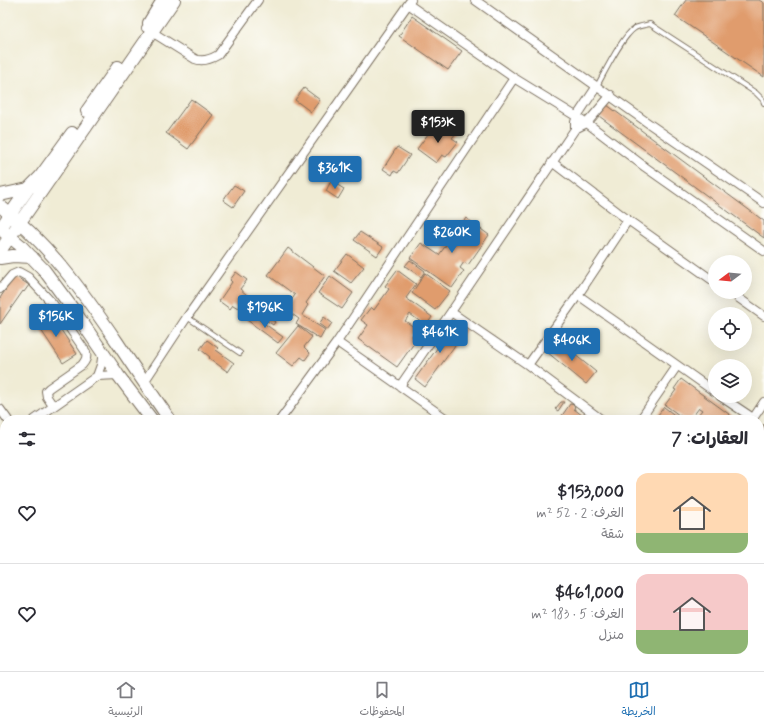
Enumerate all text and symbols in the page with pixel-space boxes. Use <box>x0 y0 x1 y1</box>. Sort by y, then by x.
pin: $153K <box>410 110 466 144</box>
text: $153K <box>421 114 455 131</box>
pin: $361K <box>307 156 363 190</box>
text: $361K <box>318 160 352 177</box>
pin: $260K <box>424 220 480 254</box>
text: $260K <box>433 224 471 241</box>
north arrow <box>708 255 752 299</box>
map controls <box>708 255 752 403</box>
pin: $196K <box>237 295 293 329</box>
text: $196K <box>247 299 283 316</box>
pin: $156K <box>28 304 84 338</box>
button: locate <box>708 307 752 351</box>
text: $156K <box>38 308 74 325</box>
pin: $461K <box>412 320 468 354</box>
text: $461K <box>422 324 458 341</box>
pin: $406K <box>544 328 600 362</box>
text: $406K <box>553 332 591 349</box>
button: layers <box>708 359 752 403</box>
icon: filters <box>16 428 38 450</box>
text: العقارات: 7 <box>672 428 748 450</box>
text: $153,000 <box>557 481 624 503</box>
icon: home <box>668 489 716 537</box>
icon: heart <box>16 502 38 524</box>
text: الغرف: 2 · 52 m² <box>536 505 624 522</box>
text: شقة <box>601 526 624 543</box>
text: $461,000 <box>555 582 624 604</box>
icon: home <box>668 590 716 638</box>
icon: heart <box>16 603 38 625</box>
text: الغرف: 5 · 183 m² <box>531 606 624 623</box>
text: منزل <box>598 627 624 644</box>
tab: الرئيسية <box>108 679 143 721</box>
tab: المحفوظات <box>359 679 405 721</box>
tab: الخريطة <box>621 679 656 721</box>

